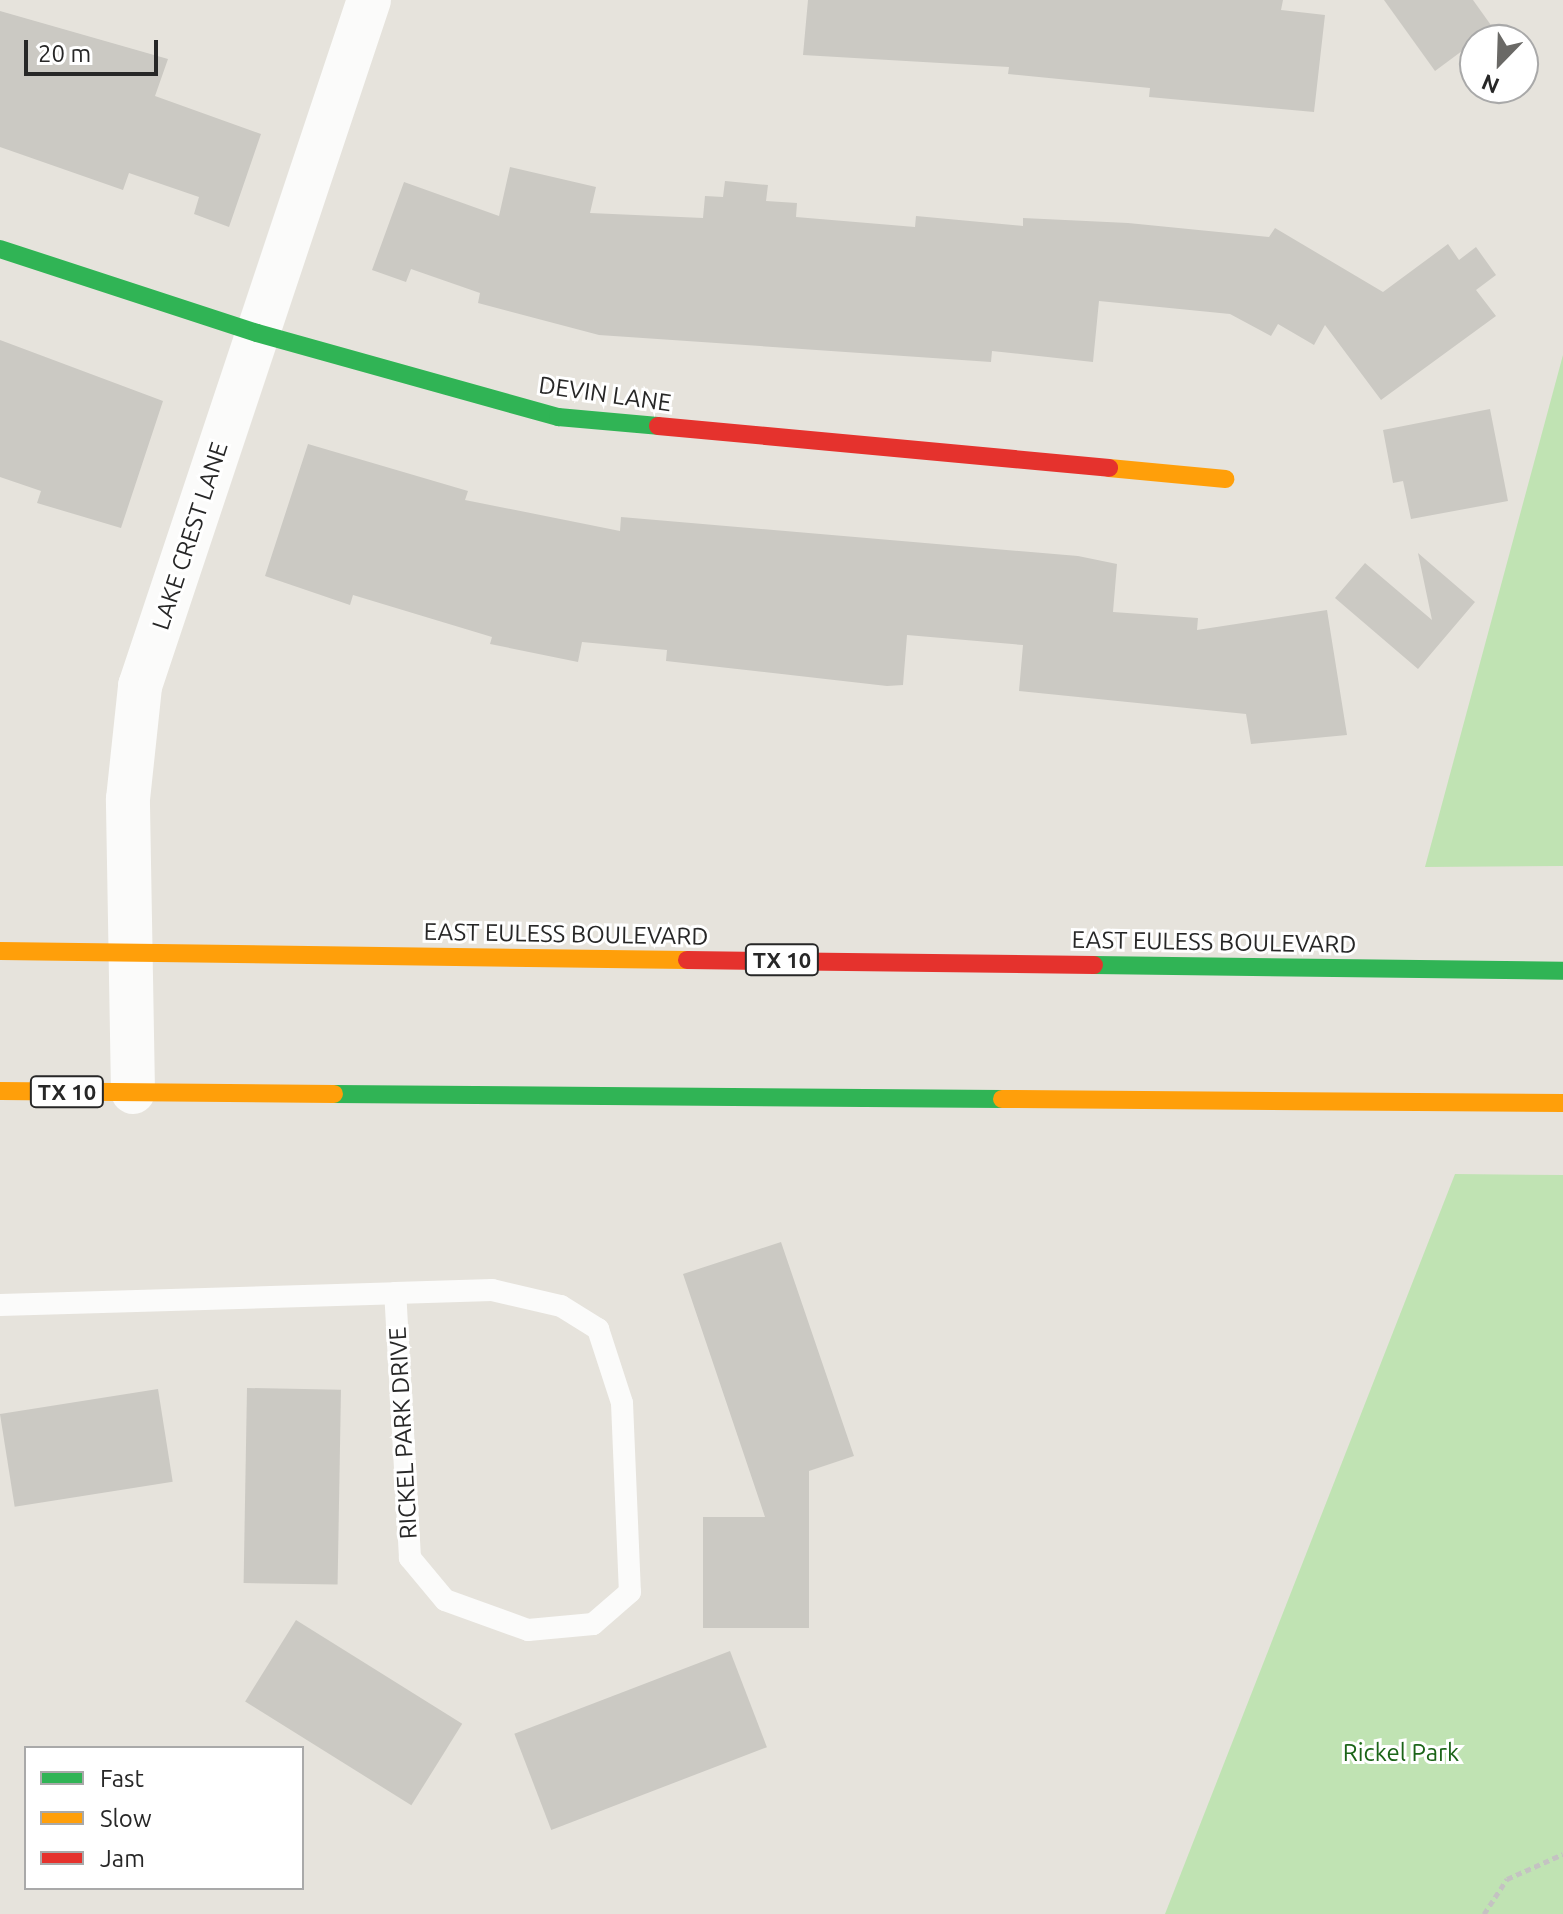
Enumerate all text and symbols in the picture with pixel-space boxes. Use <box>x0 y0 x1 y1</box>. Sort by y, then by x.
scale bar <box>28 24 162 74</box>
north arrow <box>1459 24 1539 104</box>
text: 20 m <box>38 40 91 67</box>
text: N <box>1478 70 1503 99</box>
street label: DEVIN LANE <box>537 370 673 418</box>
street label: LAKE CREST LANE <box>146 439 234 633</box>
street label: EAST EULESS BOULEVARD <box>423 917 709 951</box>
street label: EAST EULESS BOULEVARD <box>1071 925 1357 959</box>
road number: TX 10 <box>744 942 820 978</box>
road number: TX 10 <box>29 1074 105 1110</box>
street label: RICKEL PARK DRIVE <box>383 1326 423 1540</box>
park label: Rickel Park <box>1343 1739 1459 1767</box>
legend <box>24 1746 304 1890</box>
text: Fast <box>100 1765 144 1792</box>
text: Slow <box>100 1805 152 1832</box>
text: Jam <box>100 1845 145 1872</box>

